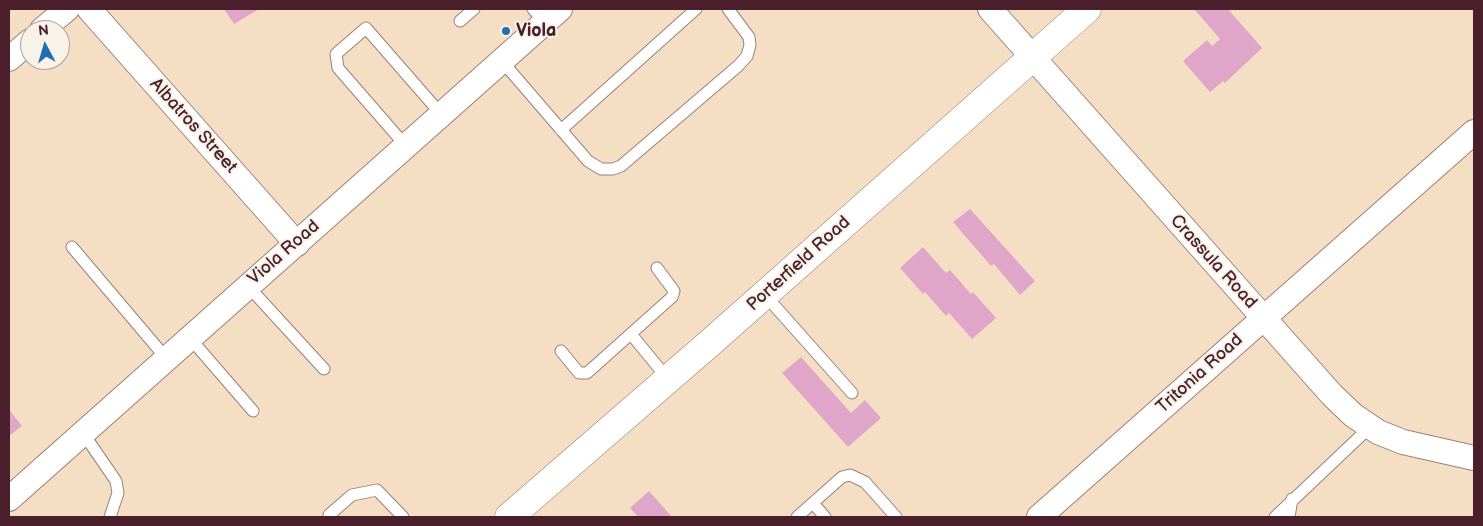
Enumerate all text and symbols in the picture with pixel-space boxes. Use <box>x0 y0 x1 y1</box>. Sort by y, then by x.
north arrow <box>20 20 70 70</box>
place label: Viola <box>516 20 556 42</box>
text: N <box>37 22 50 40</box>
marker: Viola <box>500 25 512 37</box>
street label: Albatros Street <box>145 74 241 178</box>
street label: Crassula Road <box>1165 210 1261 314</box>
street label: Porterfield Road <box>743 212 855 316</box>
street label: Viola Road <box>244 216 324 290</box>
street label: Tritonia Road <box>1152 330 1248 418</box>

